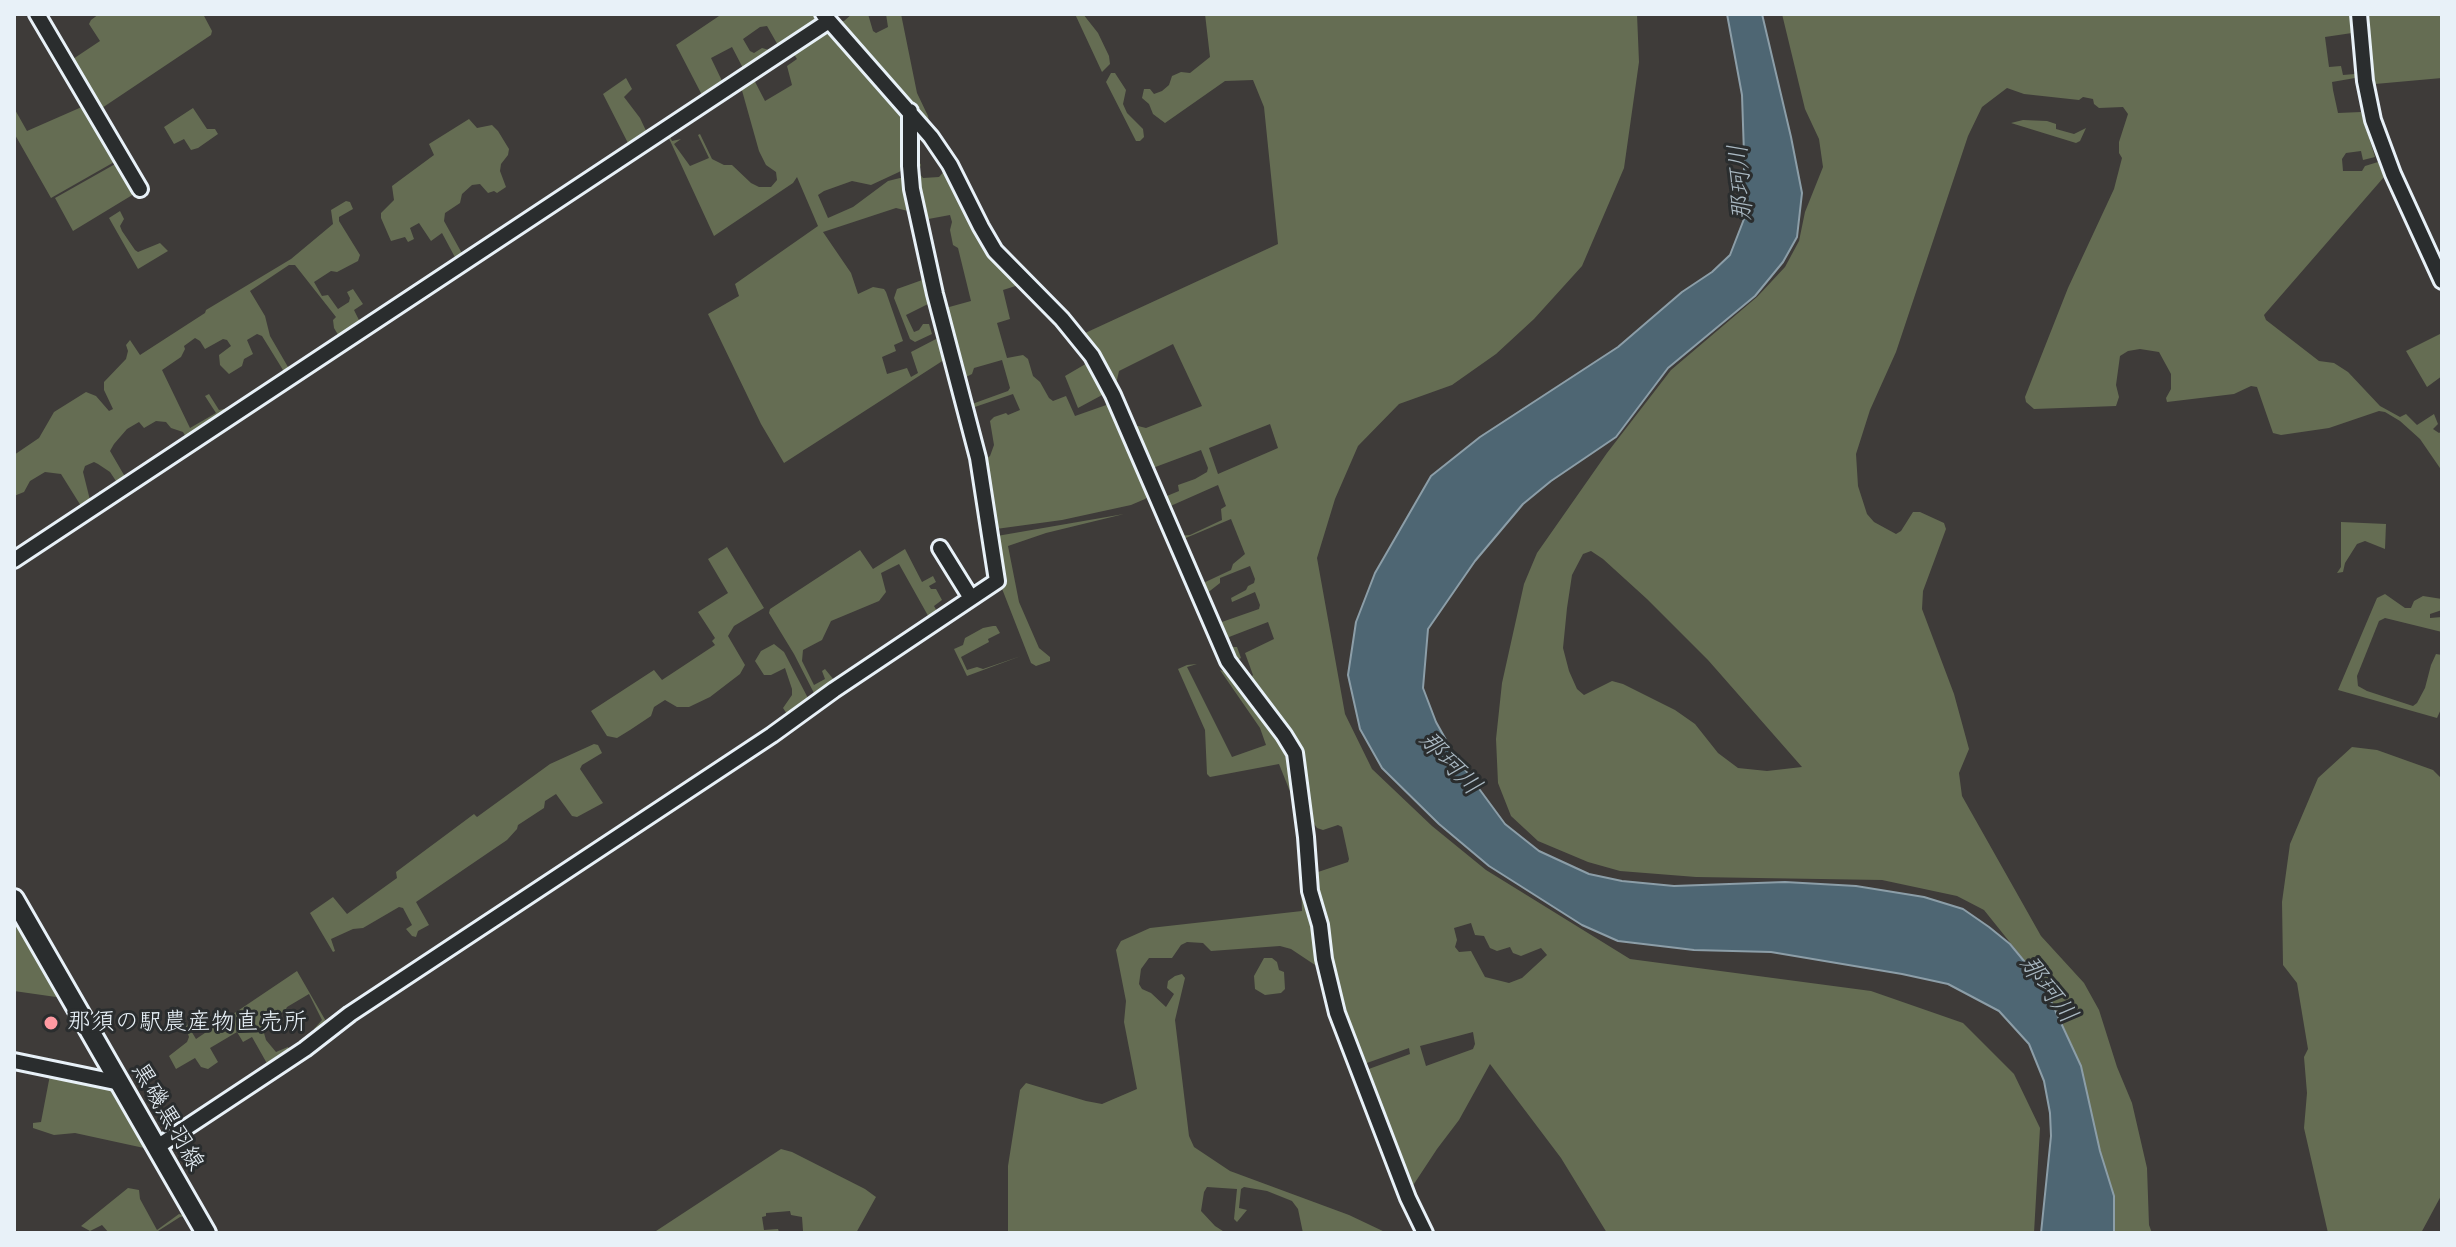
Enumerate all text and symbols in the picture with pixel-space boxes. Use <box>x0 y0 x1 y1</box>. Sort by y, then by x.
water label: 那珂川 <box>1724 143 1760 223</box>
water label: 那珂川 <box>1411 725 1487 803</box>
water label: 那珂川 <box>2011 949 2083 1031</box>
place label: 那須の駅農産物直売所 <box>67 1009 307 1037</box>
marker: 那須の駅農産物直売所 <box>42 1014 60 1032</box>
street label: 黒磯黒羽線 <box>125 1058 209 1176</box>

